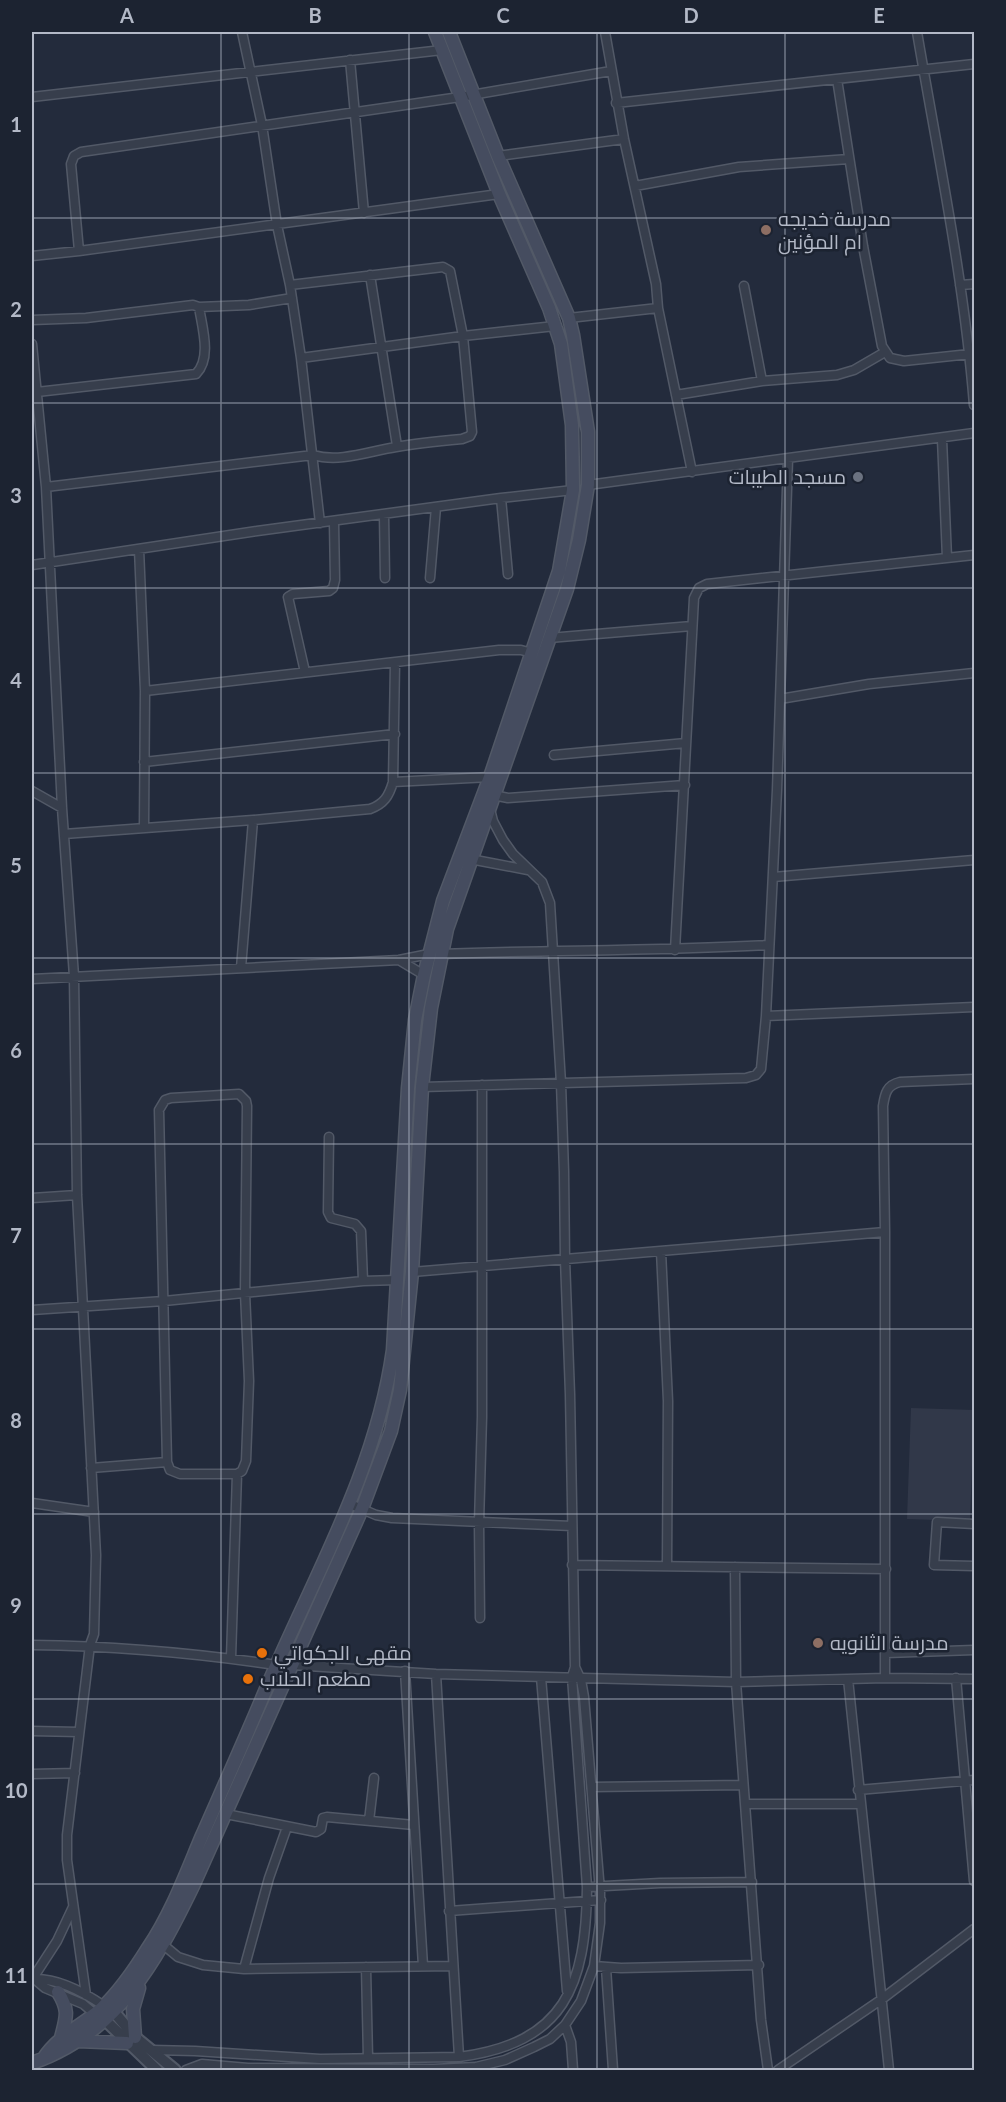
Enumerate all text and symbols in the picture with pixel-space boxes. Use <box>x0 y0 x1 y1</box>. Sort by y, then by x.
text: A <box>119 3 134 27</box>
text: B <box>308 3 322 27</box>
text: C <box>496 3 510 27</box>
text: D <box>683 3 699 27</box>
text: E <box>873 3 885 27</box>
text: 1 <box>10 112 22 136</box>
place label: مدرسة خديجه ام المؤنين <box>778 206 891 256</box>
marker: مدرسة خديجه ام المؤنين <box>759 223 773 237</box>
text: 2 <box>10 297 22 321</box>
place label: مسجد الطيبات <box>729 464 846 488</box>
marker: مسجد الطيبات <box>851 470 865 484</box>
text: 3 <box>10 483 22 507</box>
text: 4 <box>10 668 22 692</box>
text: 5 <box>10 853 22 877</box>
text: 6 <box>10 1038 22 1062</box>
text: 7 <box>10 1223 22 1247</box>
text: 8 <box>10 1408 22 1432</box>
text: 9 <box>10 1593 22 1617</box>
place label: مدرسة الثانويه <box>830 1630 948 1655</box>
marker: مدرسة الثانويه <box>811 1636 825 1650</box>
place label: مقهى الجكواتي <box>274 1640 412 1669</box>
marker: مقهى الجكواتي <box>255 1646 269 1660</box>
place label: مطعم الحلاب <box>260 1666 371 1693</box>
marker: مطعم الحلاب <box>241 1672 255 1686</box>
text: 10 <box>4 1778 28 1802</box>
text: 11 <box>4 1963 28 1987</box>

